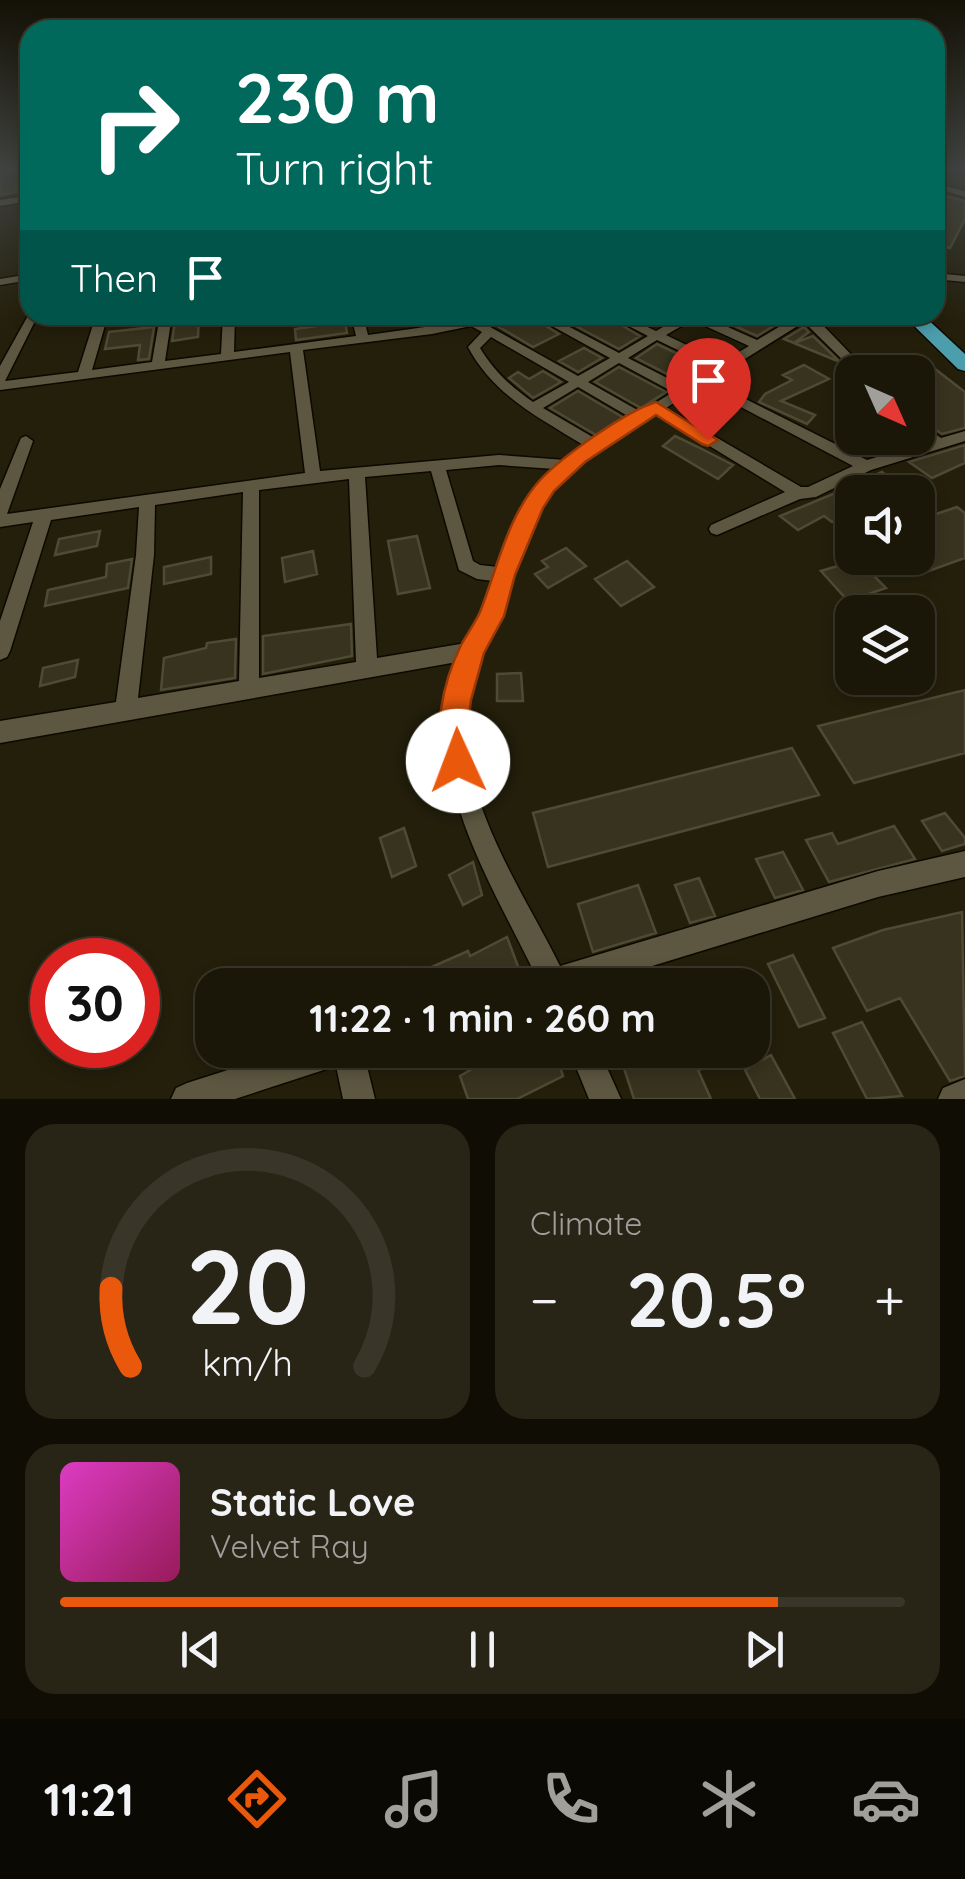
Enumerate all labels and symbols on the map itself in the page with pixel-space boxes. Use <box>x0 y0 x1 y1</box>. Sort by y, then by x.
pin <box>666 338 751 441</box>
north arrow <box>835 355 935 455</box>
position arrow <box>406 709 510 813</box>
speed limit sign: 30 <box>30 938 160 1068</box>

